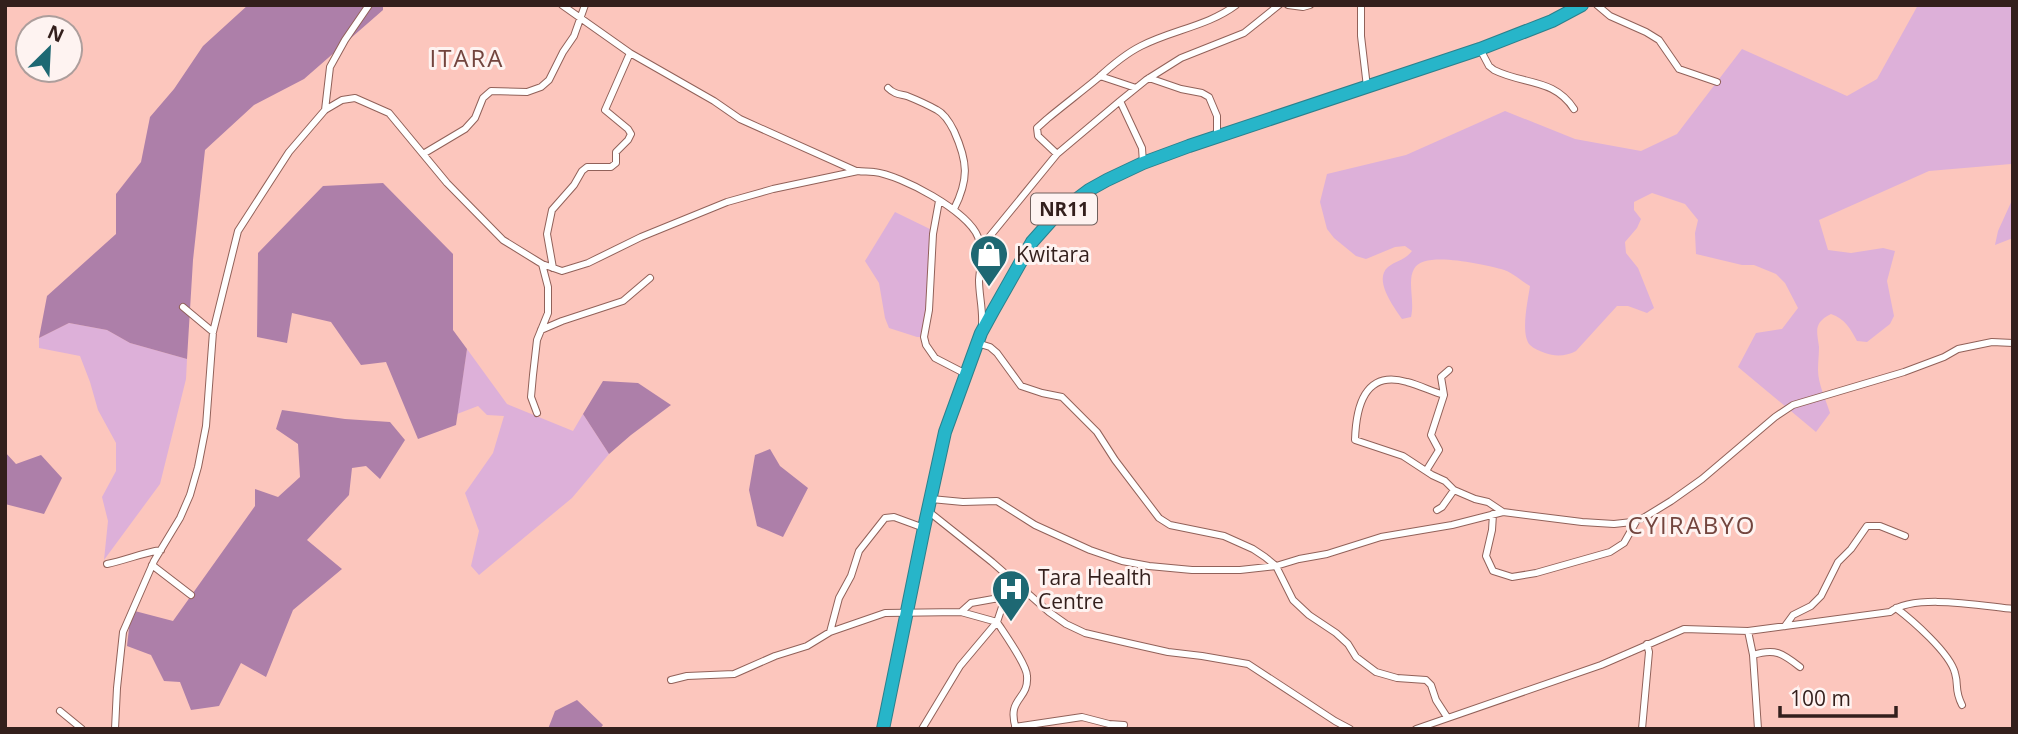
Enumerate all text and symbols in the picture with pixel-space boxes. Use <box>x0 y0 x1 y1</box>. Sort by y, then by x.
north arrow <box>14 14 84 84</box>
text: N <box>44 18 68 48</box>
district label: ITARA <box>429 41 505 74</box>
road number: NR11 <box>1031 194 1097 224</box>
shop icon: Kwitara <box>968 233 1010 288</box>
place label: Kwitara <box>1016 240 1090 268</box>
district label: CYIRABYO <box>1628 508 1756 541</box>
place label: Tara Health Centre <box>1038 563 1152 615</box>
hospital icon: Tara Health Centre <box>990 568 1032 623</box>
scale bar <box>1780 674 1896 718</box>
text: 100 m <box>1790 684 1851 712</box>

